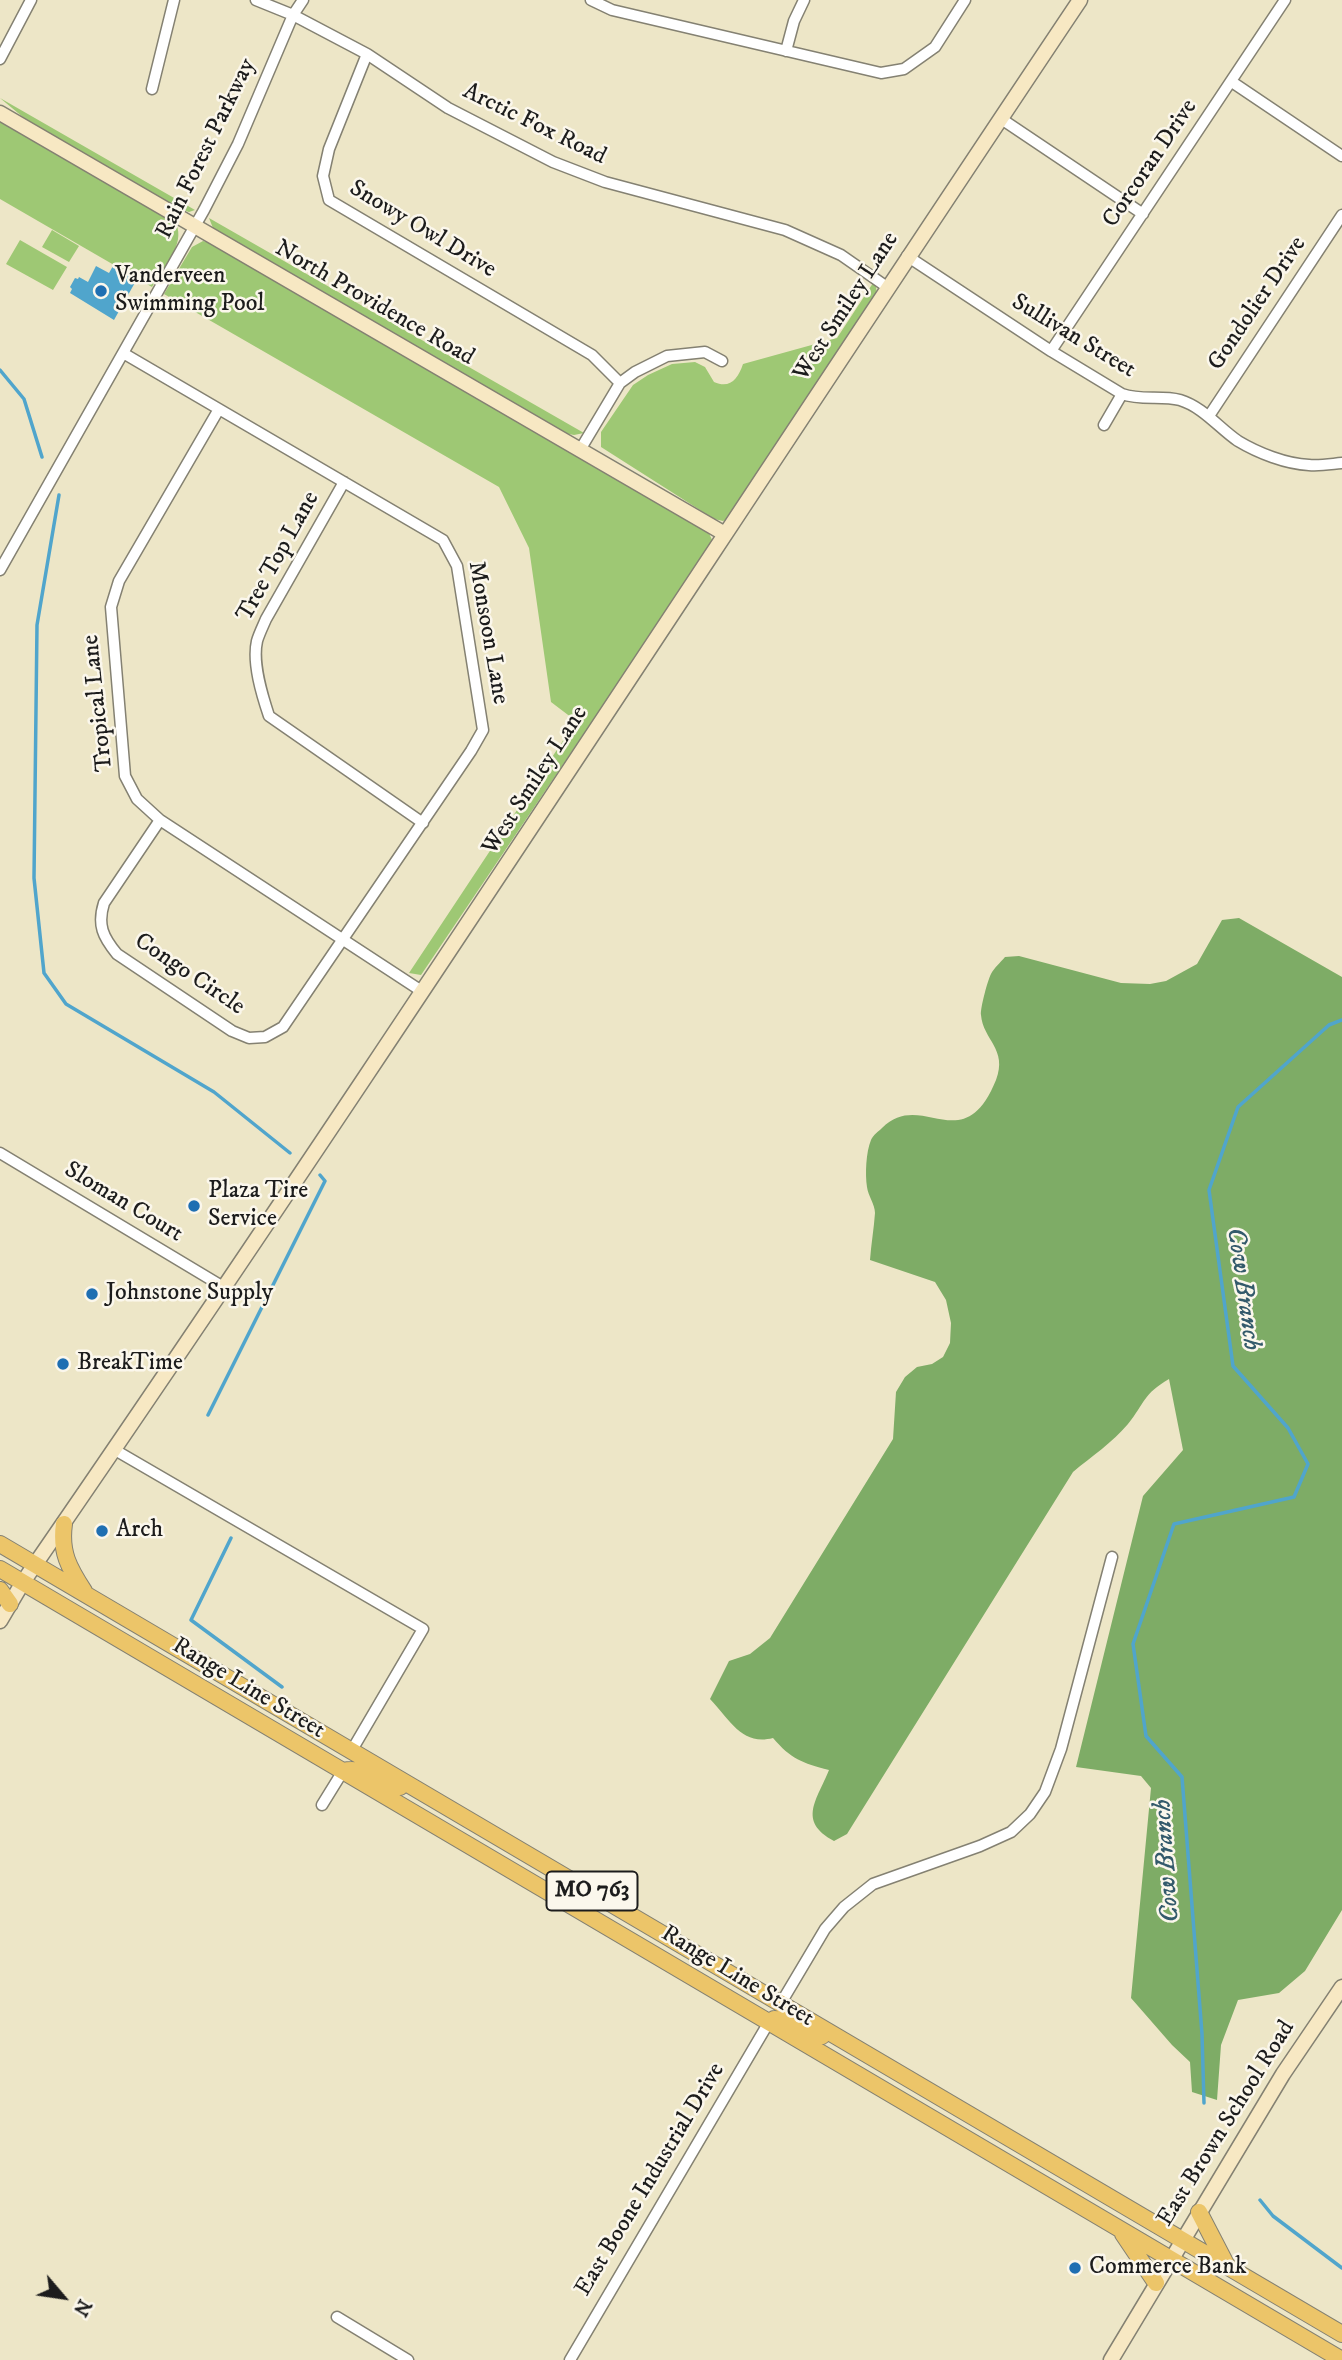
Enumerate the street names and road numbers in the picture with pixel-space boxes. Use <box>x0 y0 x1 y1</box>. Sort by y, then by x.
street label: Rain Forest Parkway <box>151 54 263 244</box>
street label: Arctic Fox Road <box>458 78 610 172</box>
street label: Corcoran Drive <box>1098 94 1204 234</box>
street label: Snowy Owl Drive <box>343 175 501 285</box>
street label: West Smiley Lane <box>788 227 906 387</box>
street label: Gondolier Drive <box>1203 232 1313 376</box>
street label: North Providence Road <box>269 235 479 373</box>
street label: Sullivan Street <box>1006 289 1140 385</box>
street label: Tree Top Lane <box>231 487 327 627</box>
street label: Monsoon Lane <box>460 559 514 707</box>
street label: Tropical Lane <box>78 633 120 773</box>
street label: West Smiley Lane <box>477 701 595 861</box>
street label: Congo Circle <box>128 928 250 1022</box>
street label: Sloman Court <box>59 1156 187 1250</box>
street label: Range Line Street <box>166 1632 330 1746</box>
road number: MO 763 <box>546 1872 638 1910</box>
street label: Range Line Street <box>655 1920 819 2034</box>
street label: East Brown School Road <box>1152 2016 1302 2232</box>
street label: East Boone Industrial Drive <box>570 2058 732 2302</box>

